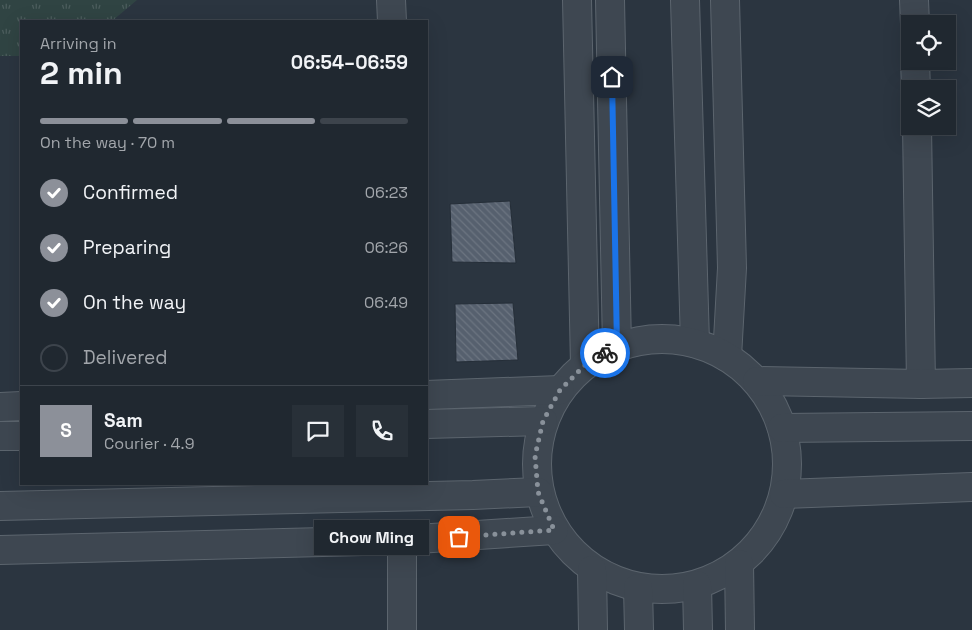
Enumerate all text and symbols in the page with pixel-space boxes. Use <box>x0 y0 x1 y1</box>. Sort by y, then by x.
map controls <box>901 15 956 135</box>
button: locate <box>901 15 956 70</box>
text: Arriving in <box>40 33 117 54</box>
text: 06:54–06:59 <box>291 50 408 75</box>
text: 2 min <box>40 53 123 93</box>
pin <box>591 56 633 98</box>
icon: home <box>598 63 626 91</box>
button: layers <box>901 80 956 135</box>
text: On the way · 70 m <box>40 132 175 153</box>
icon: check <box>40 179 68 207</box>
text: Confirmed <box>83 180 178 205</box>
text: 06:23 <box>365 182 408 203</box>
icon: check <box>40 234 68 262</box>
text: Preparing <box>83 235 171 260</box>
text: 06:26 <box>364 237 408 258</box>
icon: check <box>40 289 68 317</box>
text: On the way <box>83 290 186 315</box>
text: 06:49 <box>364 292 408 313</box>
courier <box>580 328 630 378</box>
icon: bike <box>591 339 619 367</box>
text: Delivered <box>83 345 168 370</box>
button: chat <box>292 405 344 457</box>
button: phone <box>356 405 408 457</box>
text: Sam <box>104 408 143 433</box>
text: S <box>60 418 72 443</box>
text: Courier · 4.9 <box>104 433 194 454</box>
pin <box>438 516 480 558</box>
callout: Chow Ming <box>314 520 429 554</box>
icon: bag <box>445 523 473 551</box>
text: Chow Ming <box>329 527 414 548</box>

